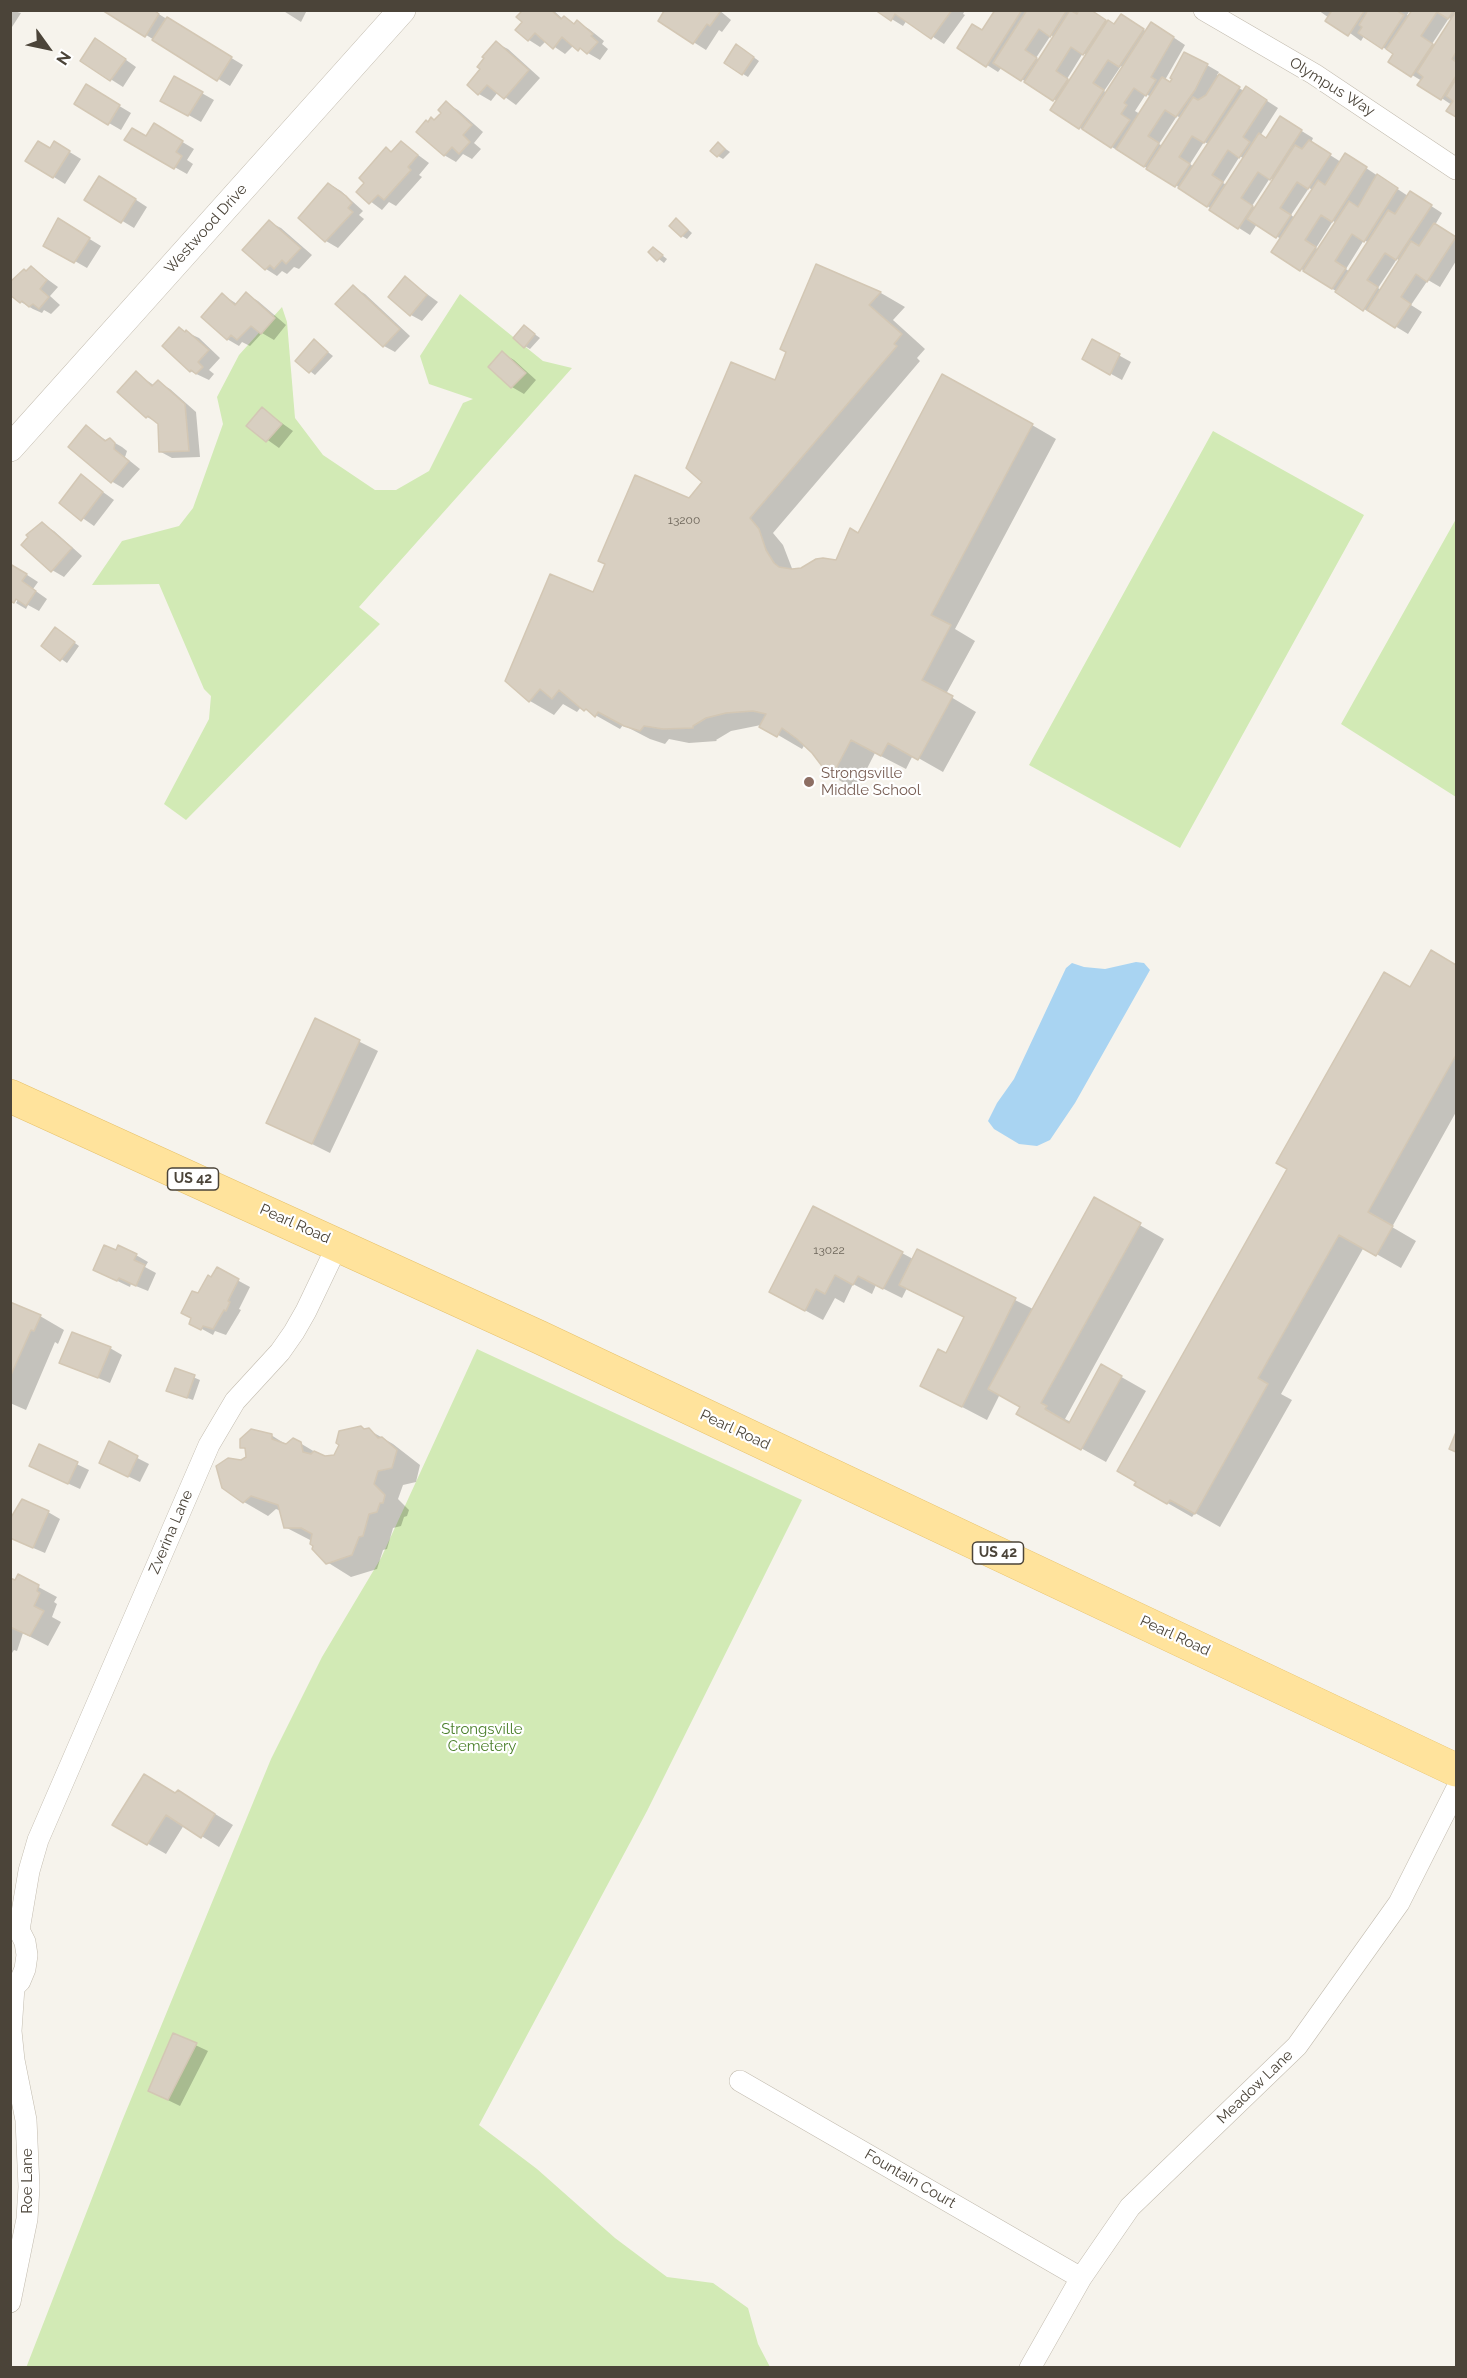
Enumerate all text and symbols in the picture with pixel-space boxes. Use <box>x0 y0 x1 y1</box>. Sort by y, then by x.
north arrow <box>18 18 78 78</box>
text: N <box>52 48 75 68</box>
street label: Olympus Way <box>1286 54 1378 120</box>
street label: Westwood Drive <box>161 180 251 278</box>
house number: 13200 <box>668 513 700 527</box>
place label: Strongsville Middle School <box>821 764 921 799</box>
marker: Strongsville Middle School <box>802 775 816 789</box>
road number: US 42 <box>168 1168 218 1190</box>
street label: Pearl Road <box>257 1200 333 1248</box>
house number: 13022 <box>813 1243 845 1257</box>
street label: Pearl Road <box>697 1406 773 1454</box>
street label: Zverina Lane <box>145 1487 197 1577</box>
road number: US 42 <box>972 1542 1024 1564</box>
street label: Pearl Road <box>1137 1612 1213 1660</box>
park label: Strongsville Cemetery <box>441 1720 523 1755</box>
street label: Meadow Lane <box>1213 2046 1297 2128</box>
street label: Fountain Court <box>861 2146 959 2212</box>
street label: Roe Lane <box>18 2148 36 2214</box>

